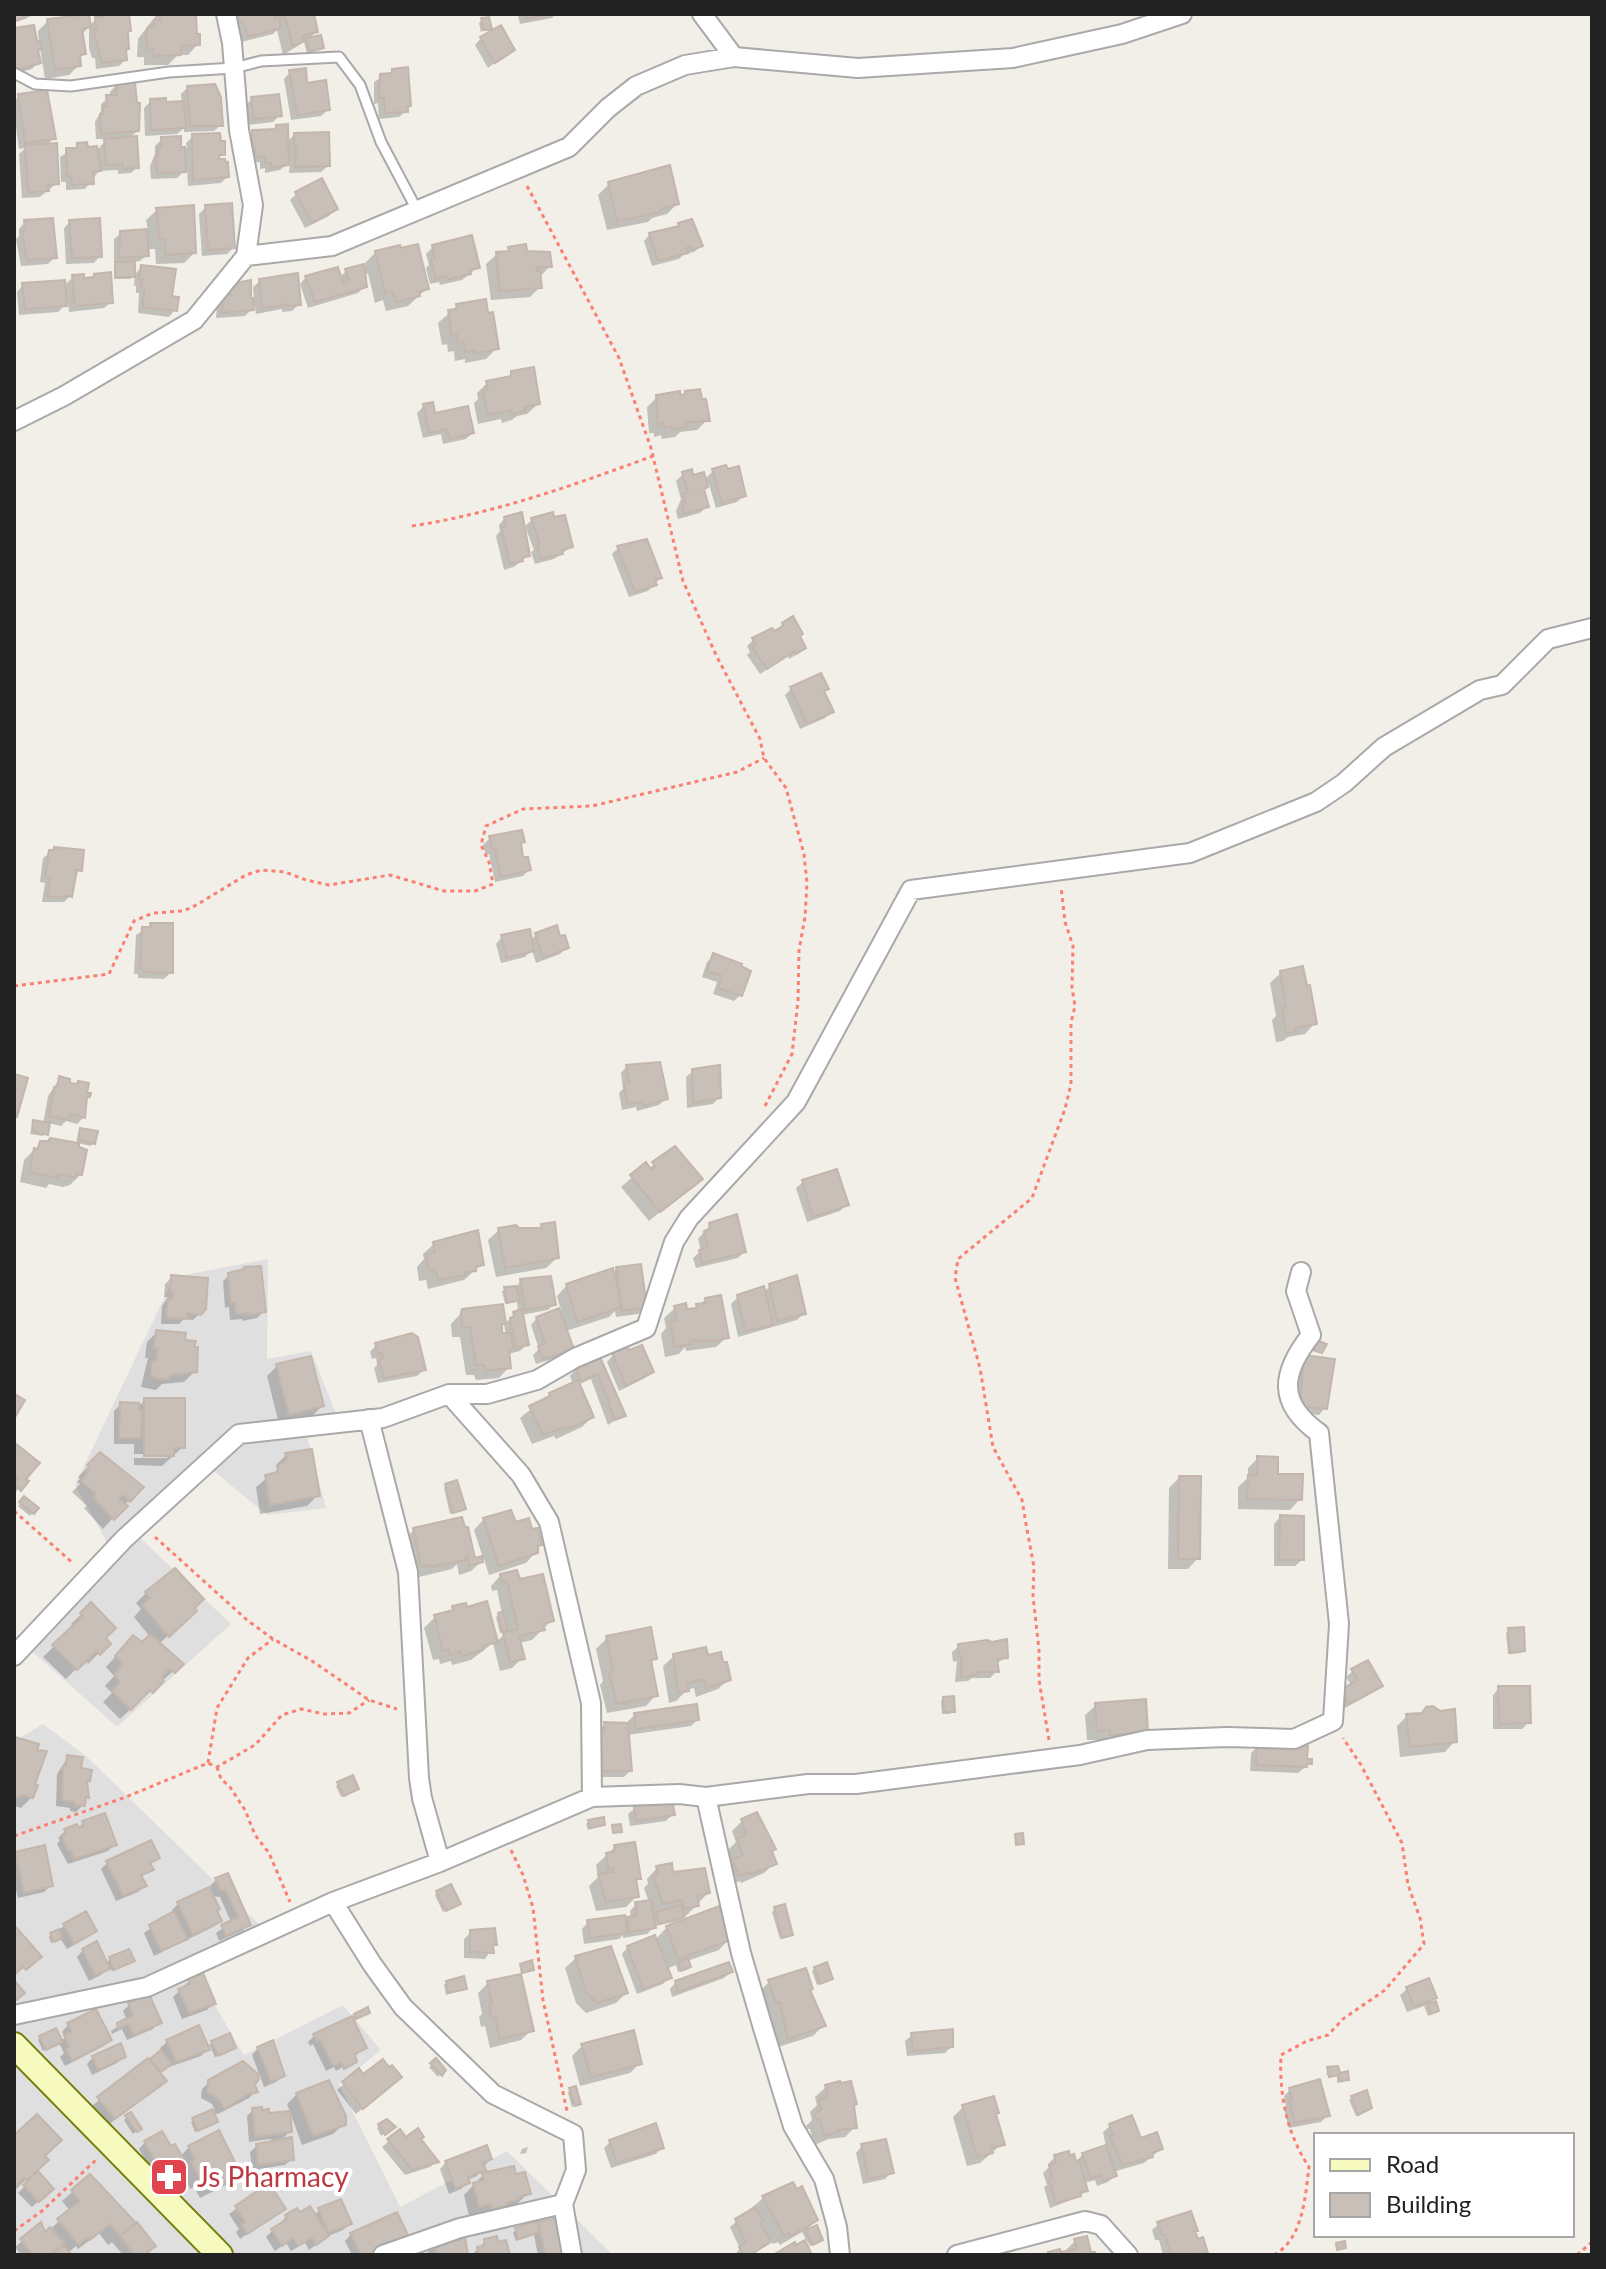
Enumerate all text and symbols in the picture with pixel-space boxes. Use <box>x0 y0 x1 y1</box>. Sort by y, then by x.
legend <box>1314 2133 1574 2237</box>
text: Road <box>1386 2149 1439 2178</box>
pharmacy icon: Js Pharmacy <box>148 2156 190 2198</box>
place label: Js Pharmacy <box>197 2159 349 2193</box>
text: Building <box>1386 2189 1471 2218</box>

